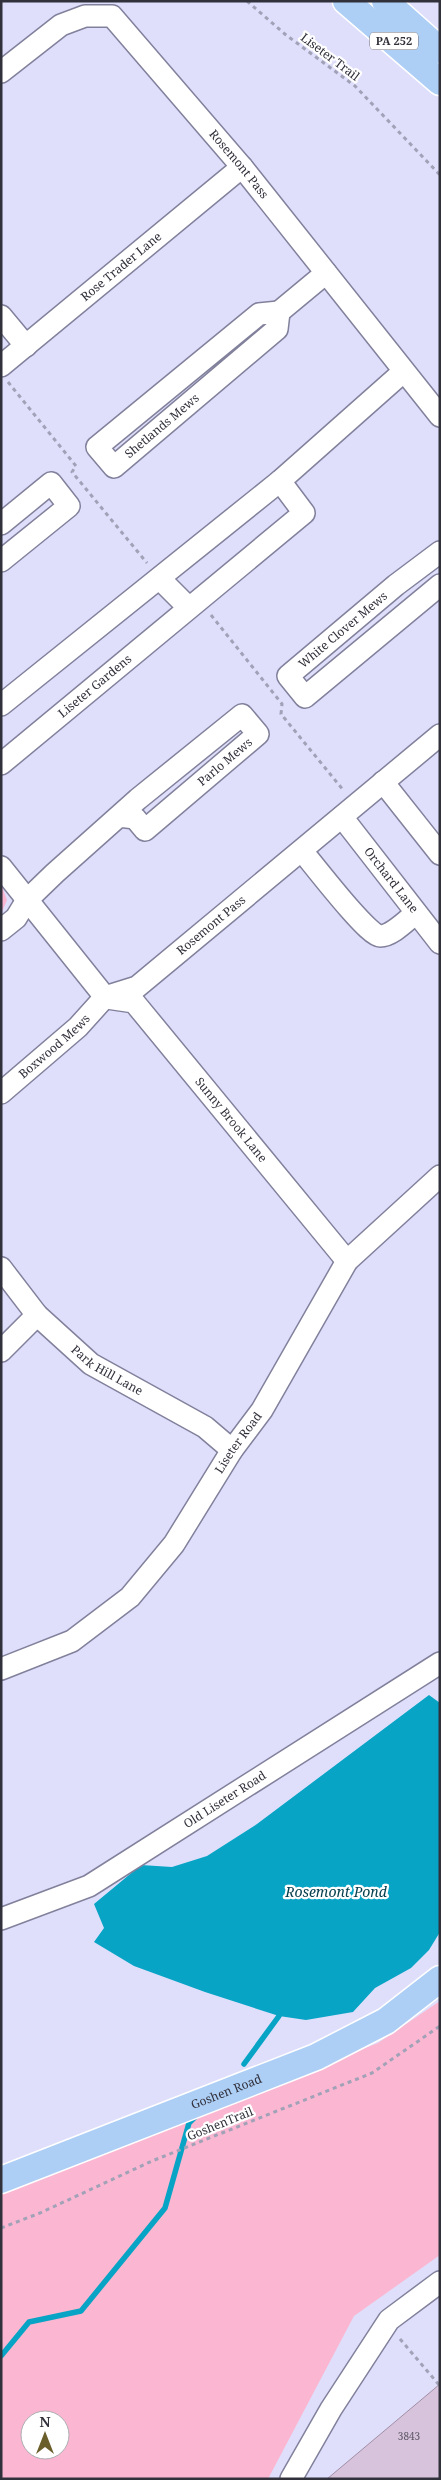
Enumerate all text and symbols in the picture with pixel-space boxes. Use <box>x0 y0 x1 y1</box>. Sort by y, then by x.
street label: Liseter Trail <box>297 29 363 85</box>
road number: PA 252 <box>370 32 418 49</box>
street label: Rosemont Pass <box>206 126 273 202</box>
street label: Rose Trader Lane <box>77 228 165 305</box>
street label: Shetlands Mews <box>121 389 203 462</box>
street label: White Clover Mews <box>295 587 391 672</box>
street label: Liseter Gardens <box>54 650 135 721</box>
street label: Parlo Mews <box>194 734 256 790</box>
street label: Orchard Lane <box>360 843 423 916</box>
street label: Rosemont Pass <box>173 891 249 959</box>
street label: Boxwood Mews <box>15 1010 94 1082</box>
street label: Sunny Brook Lane <box>191 1074 271 1166</box>
street label: Park Hill Lane <box>68 1341 146 1399</box>
street label: Liseter Road <box>211 1408 266 1477</box>
street label: Old Liseter Road <box>180 1766 270 1832</box>
water label: Rosemont Pond <box>284 1882 388 1901</box>
street label: Goshen Road <box>188 2070 265 2113</box>
street label: GoshenTrail <box>184 2102 256 2144</box>
north arrow <box>20 2410 70 2460</box>
text: N <box>39 2412 51 2431</box>
house number: 3843 <box>398 2429 421 2443</box>

